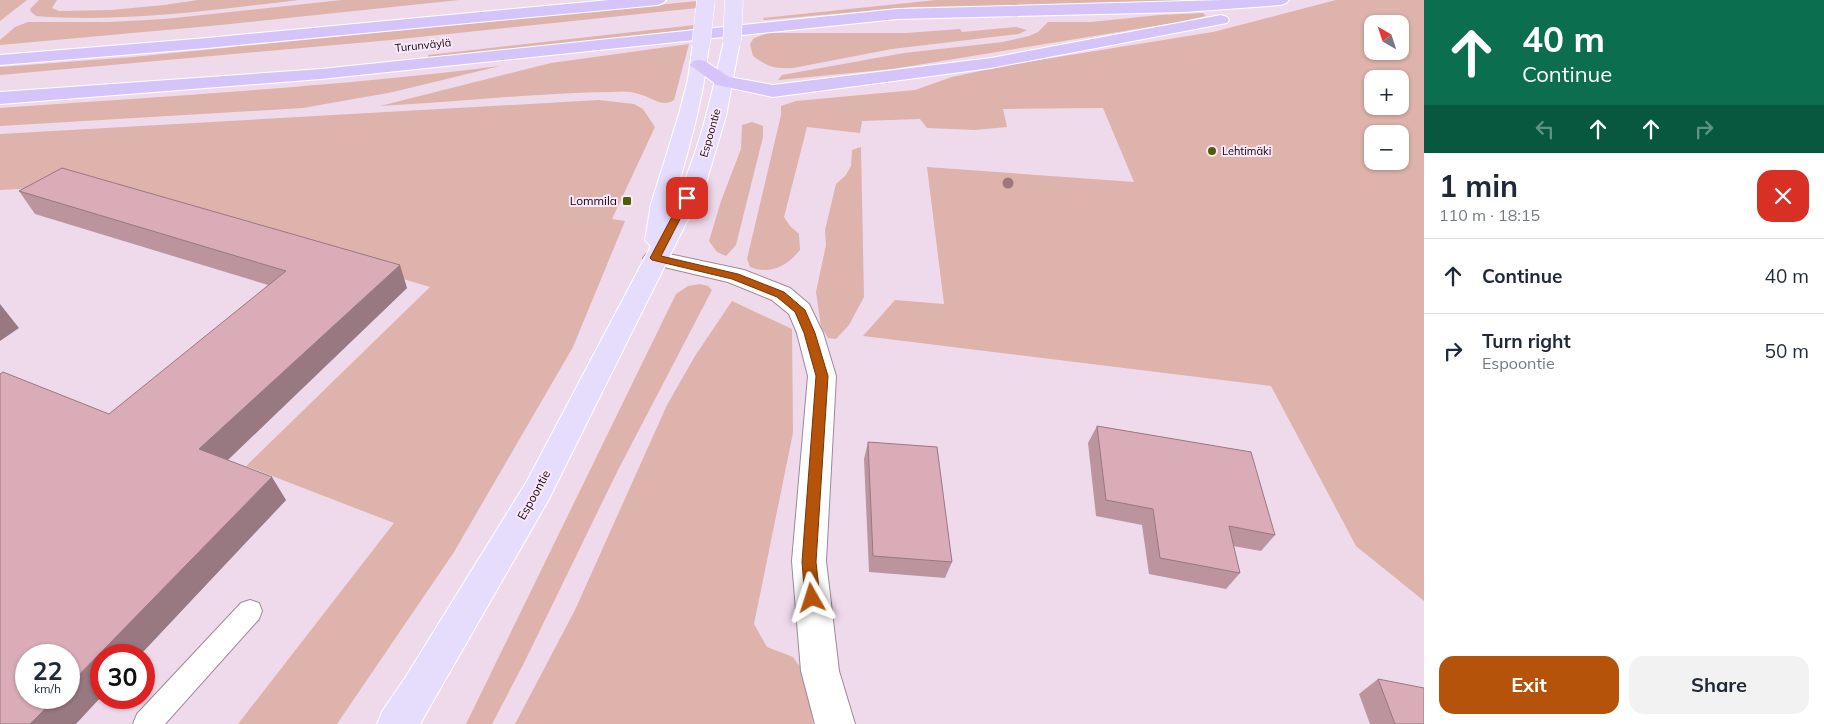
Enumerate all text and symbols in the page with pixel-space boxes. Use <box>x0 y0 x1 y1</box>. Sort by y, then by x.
north arrow <box>1364 15 1409 60</box>
map controls <box>1364 15 1409 170</box>
text: 40 m <box>1522 17 1605 61</box>
icon: ahead <box>1439 20 1504 85</box>
street label: Turunväylä <box>394 35 452 55</box>
text: Continue <box>1522 60 1612 88</box>
button: + <box>1364 70 1409 115</box>
street label: Espoontie <box>696 107 724 159</box>
icon: left <box>1531 115 1559 143</box>
icon: ahead <box>1584 115 1612 143</box>
icon: ahead <box>1637 115 1665 143</box>
icon: right <box>1690 115 1718 143</box>
button: − <box>1364 125 1409 170</box>
place label: Lehtimäki <box>1222 144 1271 158</box>
marker: Lehtimäki <box>1206 145 1218 157</box>
text: 1 min <box>1439 167 1518 205</box>
button: close <box>1757 170 1809 222</box>
pin <box>666 177 708 219</box>
icon: arrive <box>673 184 701 212</box>
place label: Lommila <box>570 193 617 208</box>
marker: Lommila <box>621 195 633 207</box>
text: 110 m · 18:15 <box>1439 205 1540 225</box>
icon: ahead <box>1439 262 1467 290</box>
text: Continue <box>1482 264 1562 288</box>
text: 40 m <box>1765 264 1809 288</box>
text: Turn right <box>1482 329 1571 353</box>
icon: right <box>1439 337 1467 365</box>
text: 50 m <box>1765 339 1809 363</box>
text: Espoontie <box>1482 353 1555 373</box>
street label: Espoontie <box>514 467 553 522</box>
position arrow <box>785 571 837 623</box>
speed limit sign: 30 <box>90 644 155 709</box>
text: 22 <box>32 655 63 686</box>
button: Exit <box>1439 656 1619 714</box>
button: Share <box>1629 656 1809 714</box>
text: km/h <box>34 681 61 696</box>

